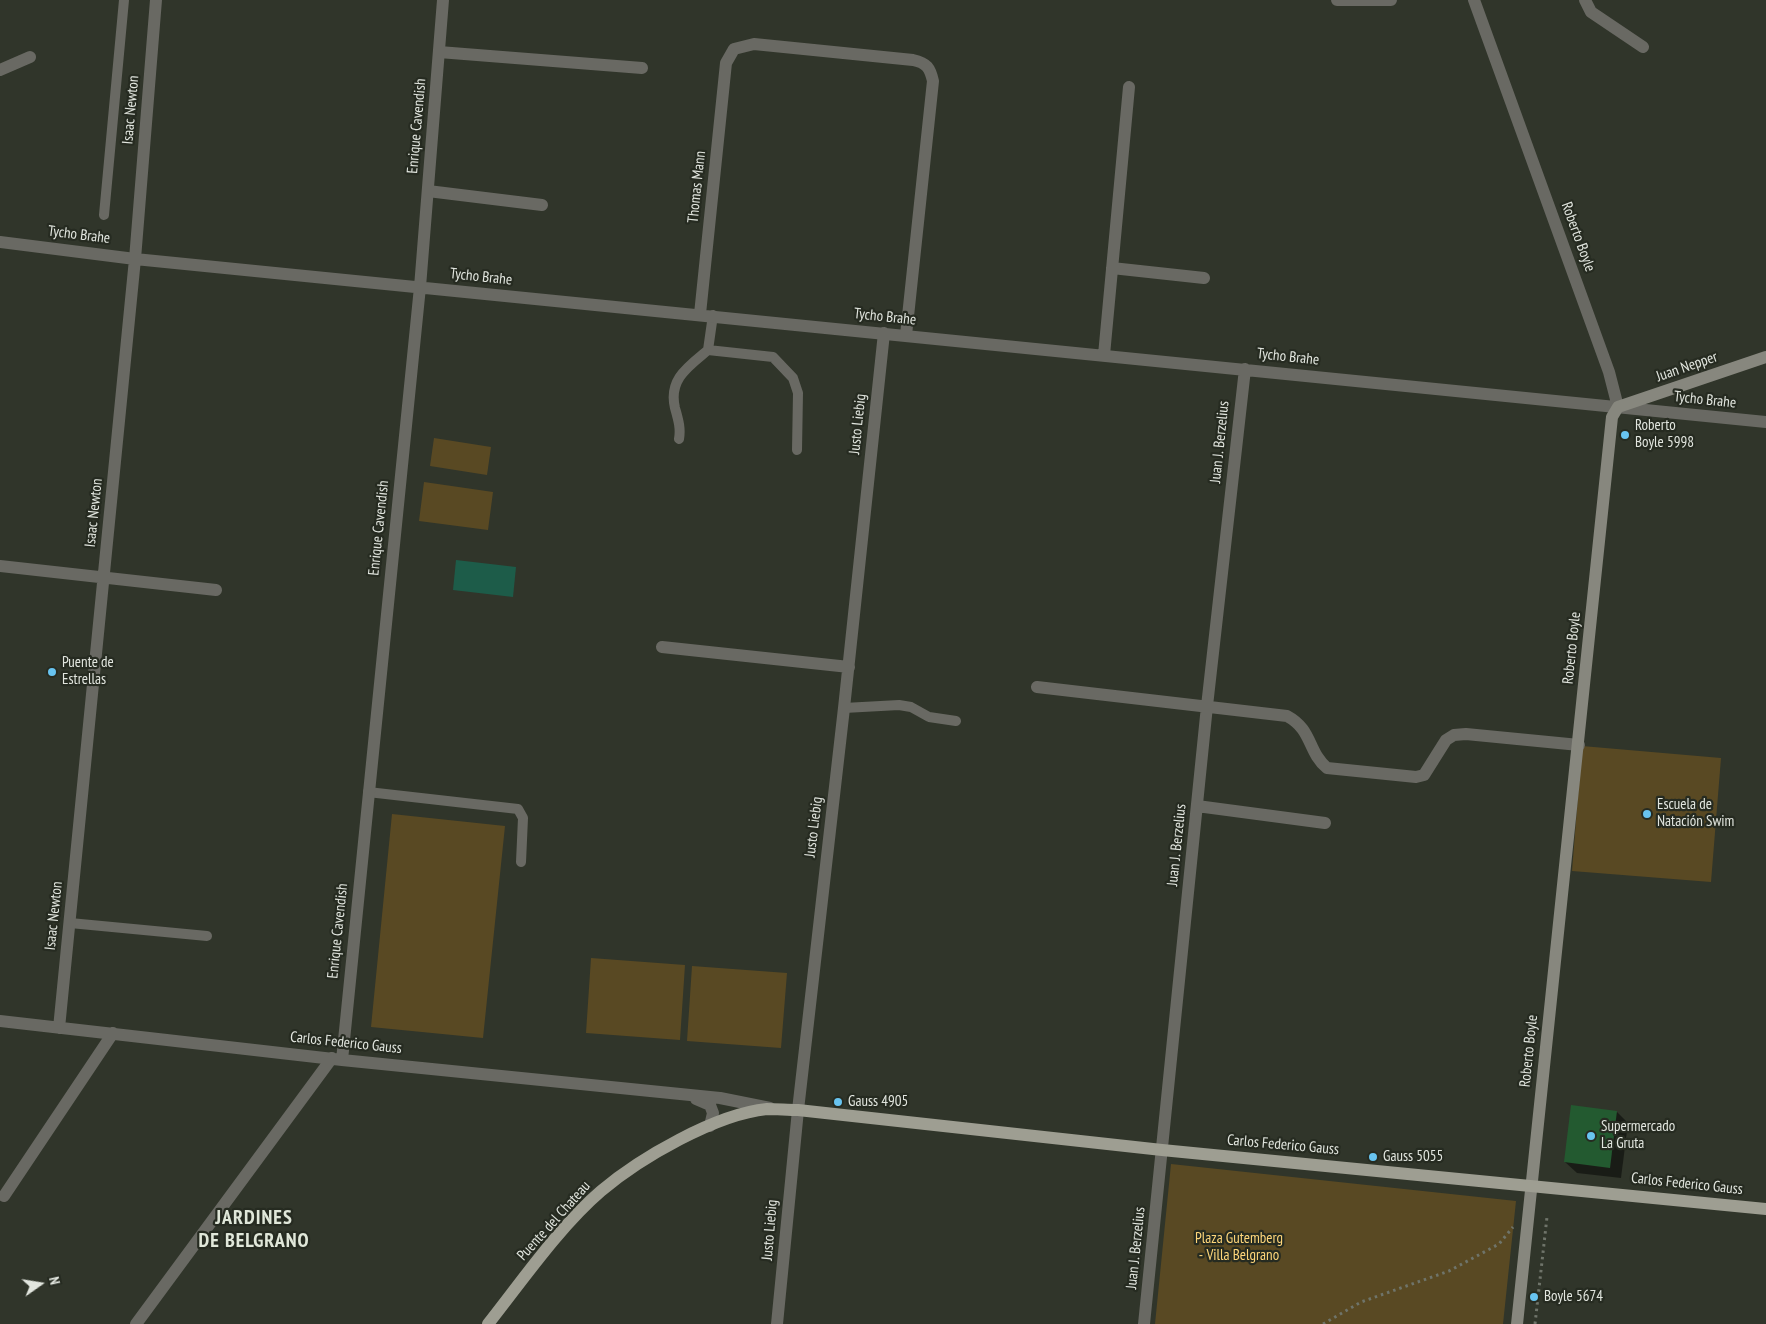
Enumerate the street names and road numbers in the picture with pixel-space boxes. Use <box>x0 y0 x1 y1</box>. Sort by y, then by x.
street label: Isaac Newton <box>119 75 143 145</box>
street label: Enrique Cavendish <box>404 78 430 174</box>
street label: Thomas Mann <box>684 150 710 224</box>
street label: Roberto Boyle <box>1557 200 1599 274</box>
street label: Tycho Brahe <box>47 222 111 248</box>
street label: Tycho Brahe <box>449 265 513 289</box>
street label: Tycho Brahe <box>853 305 917 329</box>
street label: Tycho Brahe <box>1256 345 1320 369</box>
street label: Juan Nepper <box>1654 348 1720 386</box>
street label: Tycho Brahe <box>1673 388 1737 412</box>
street label: Justo Liebig <box>846 393 870 455</box>
street label: Juan J. Berzelius <box>1207 400 1233 484</box>
street label: Isaac Newton <box>81 478 107 548</box>
street label: Enrique Cavendish <box>365 480 393 576</box>
street label: Roberto Boyle <box>1559 611 1585 685</box>
street label: Justo Liebig <box>801 796 827 858</box>
street label: Juan J. Berzelius <box>1164 803 1190 887</box>
street label: Isaac Newton <box>41 881 67 951</box>
street label: Enrique Cavendish <box>324 883 352 979</box>
street label: Roberto Boyle <box>1516 1014 1542 1088</box>
street label: Carlos Federico Gauss <box>289 1028 403 1058</box>
street label: Carlos Federico Gauss <box>1226 1131 1340 1159</box>
street label: Carlos Federico Gauss <box>1630 1169 1744 1199</box>
street label: Puente del Chateau <box>514 1178 594 1264</box>
street label: Justo Liebig <box>758 1199 782 1261</box>
street label: Juan J. Berzelius <box>1123 1206 1149 1290</box>

